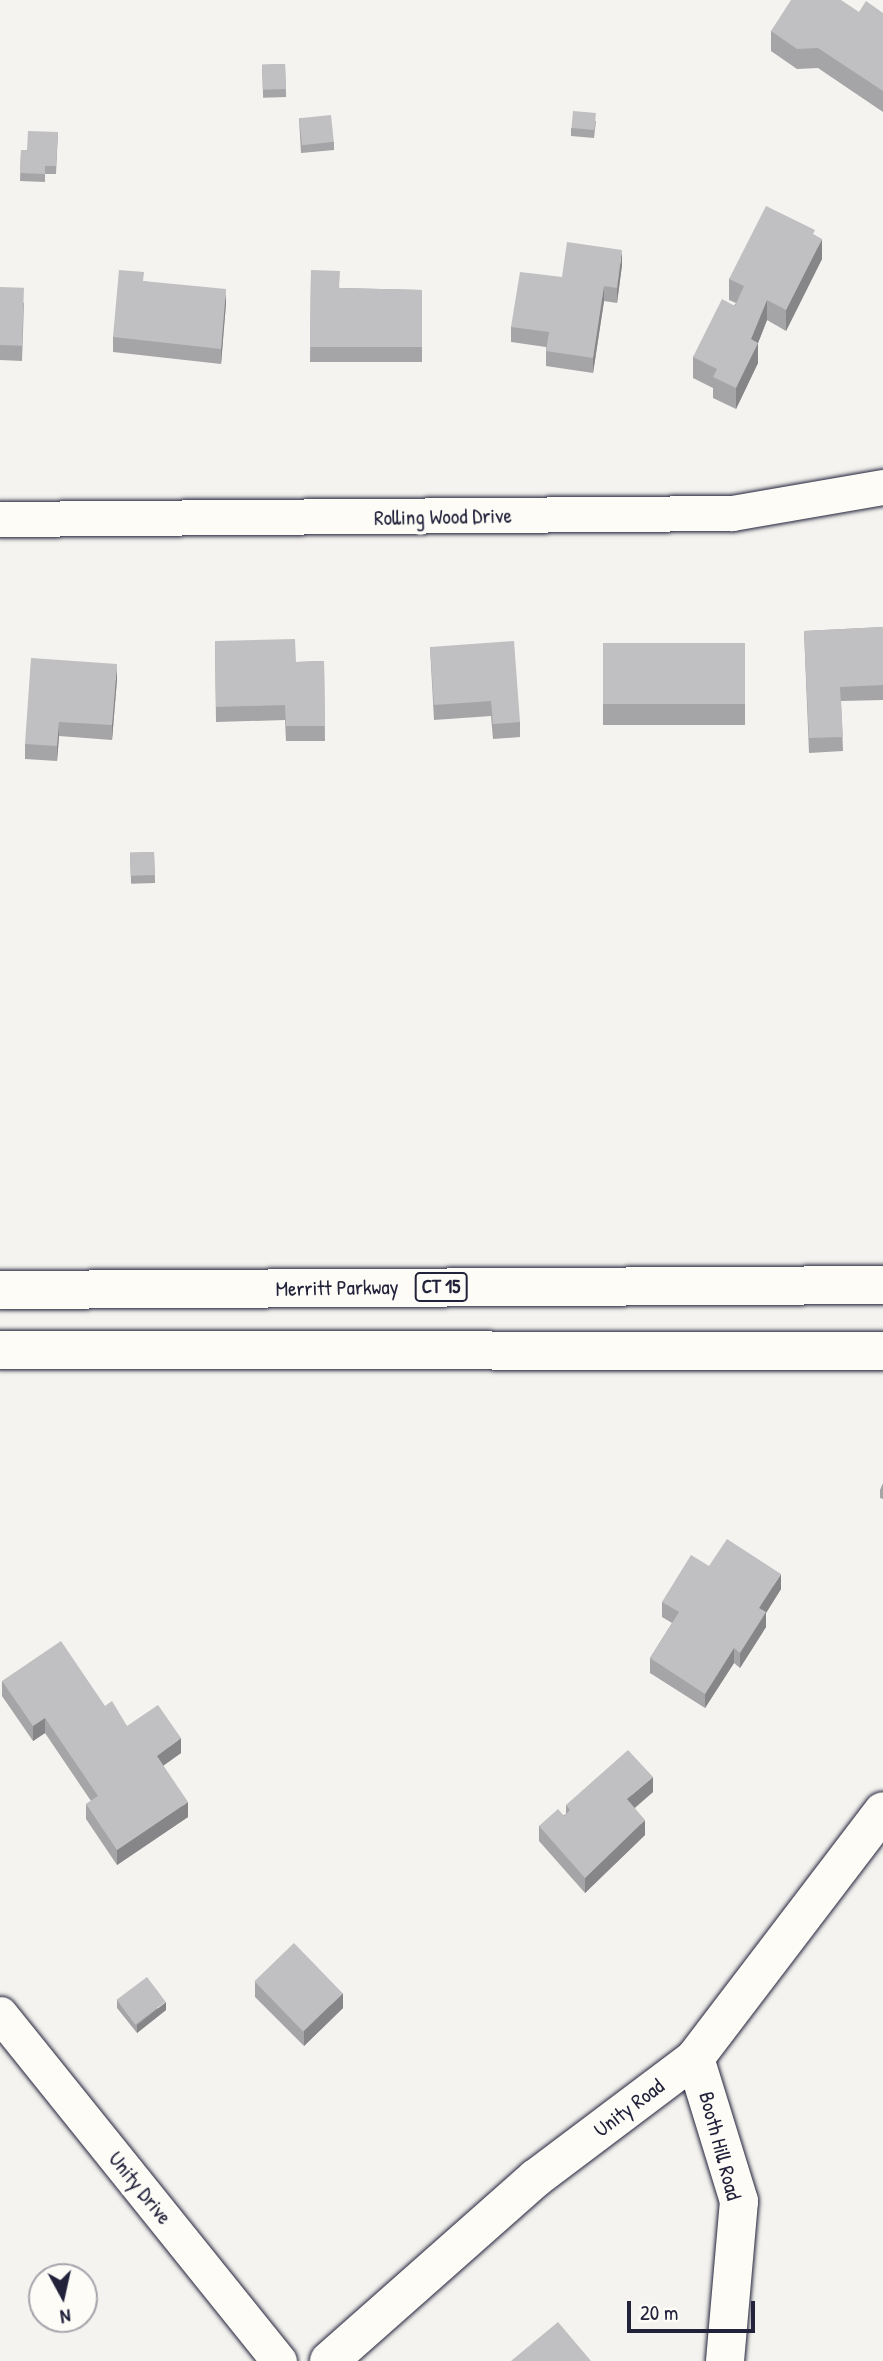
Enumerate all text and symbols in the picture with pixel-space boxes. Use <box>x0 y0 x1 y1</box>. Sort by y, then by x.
street label: Rolling Wood Drive <box>374 503 512 531</box>
road number: CT 15 <box>413 1272 469 1302</box>
street label: Merritt Parkway <box>275 1274 399 1302</box>
street label: Unity Road <box>589 2074 669 2142</box>
street label: Booth Hill Road <box>693 2089 747 2203</box>
street label: Unity Drive <box>103 2147 177 2229</box>
north arrow <box>28 2263 98 2333</box>
scale bar <box>631 2288 759 2332</box>
text: 20 m <box>640 2298 678 2327</box>
text: N <box>59 2303 72 2330</box>

